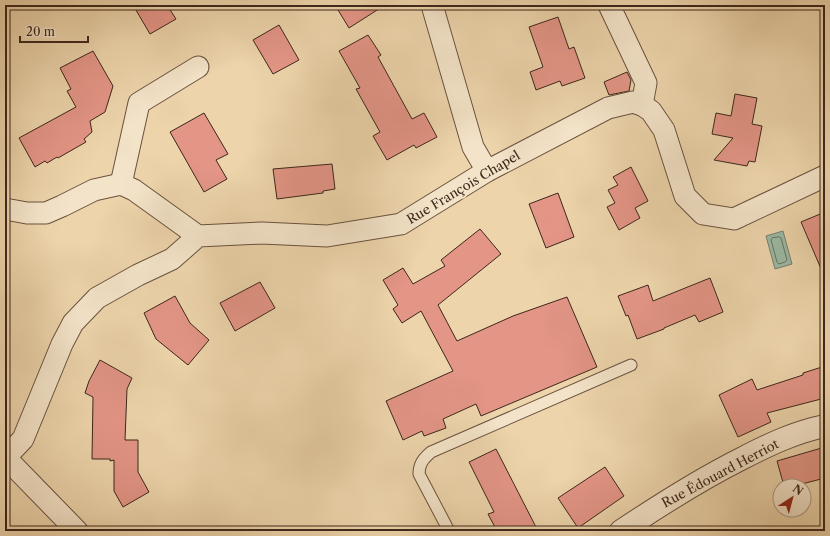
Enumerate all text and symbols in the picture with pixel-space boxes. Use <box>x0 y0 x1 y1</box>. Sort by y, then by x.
scale bar <box>20 18 88 44</box>
text: 20 m <box>26 24 55 39</box>
street label: Rue François Chapel <box>403 147 523 227</box>
street label: Rue Édouard Herriot <box>659 435 782 511</box>
north arrow <box>772 478 812 518</box>
text: N <box>790 481 806 499</box>

